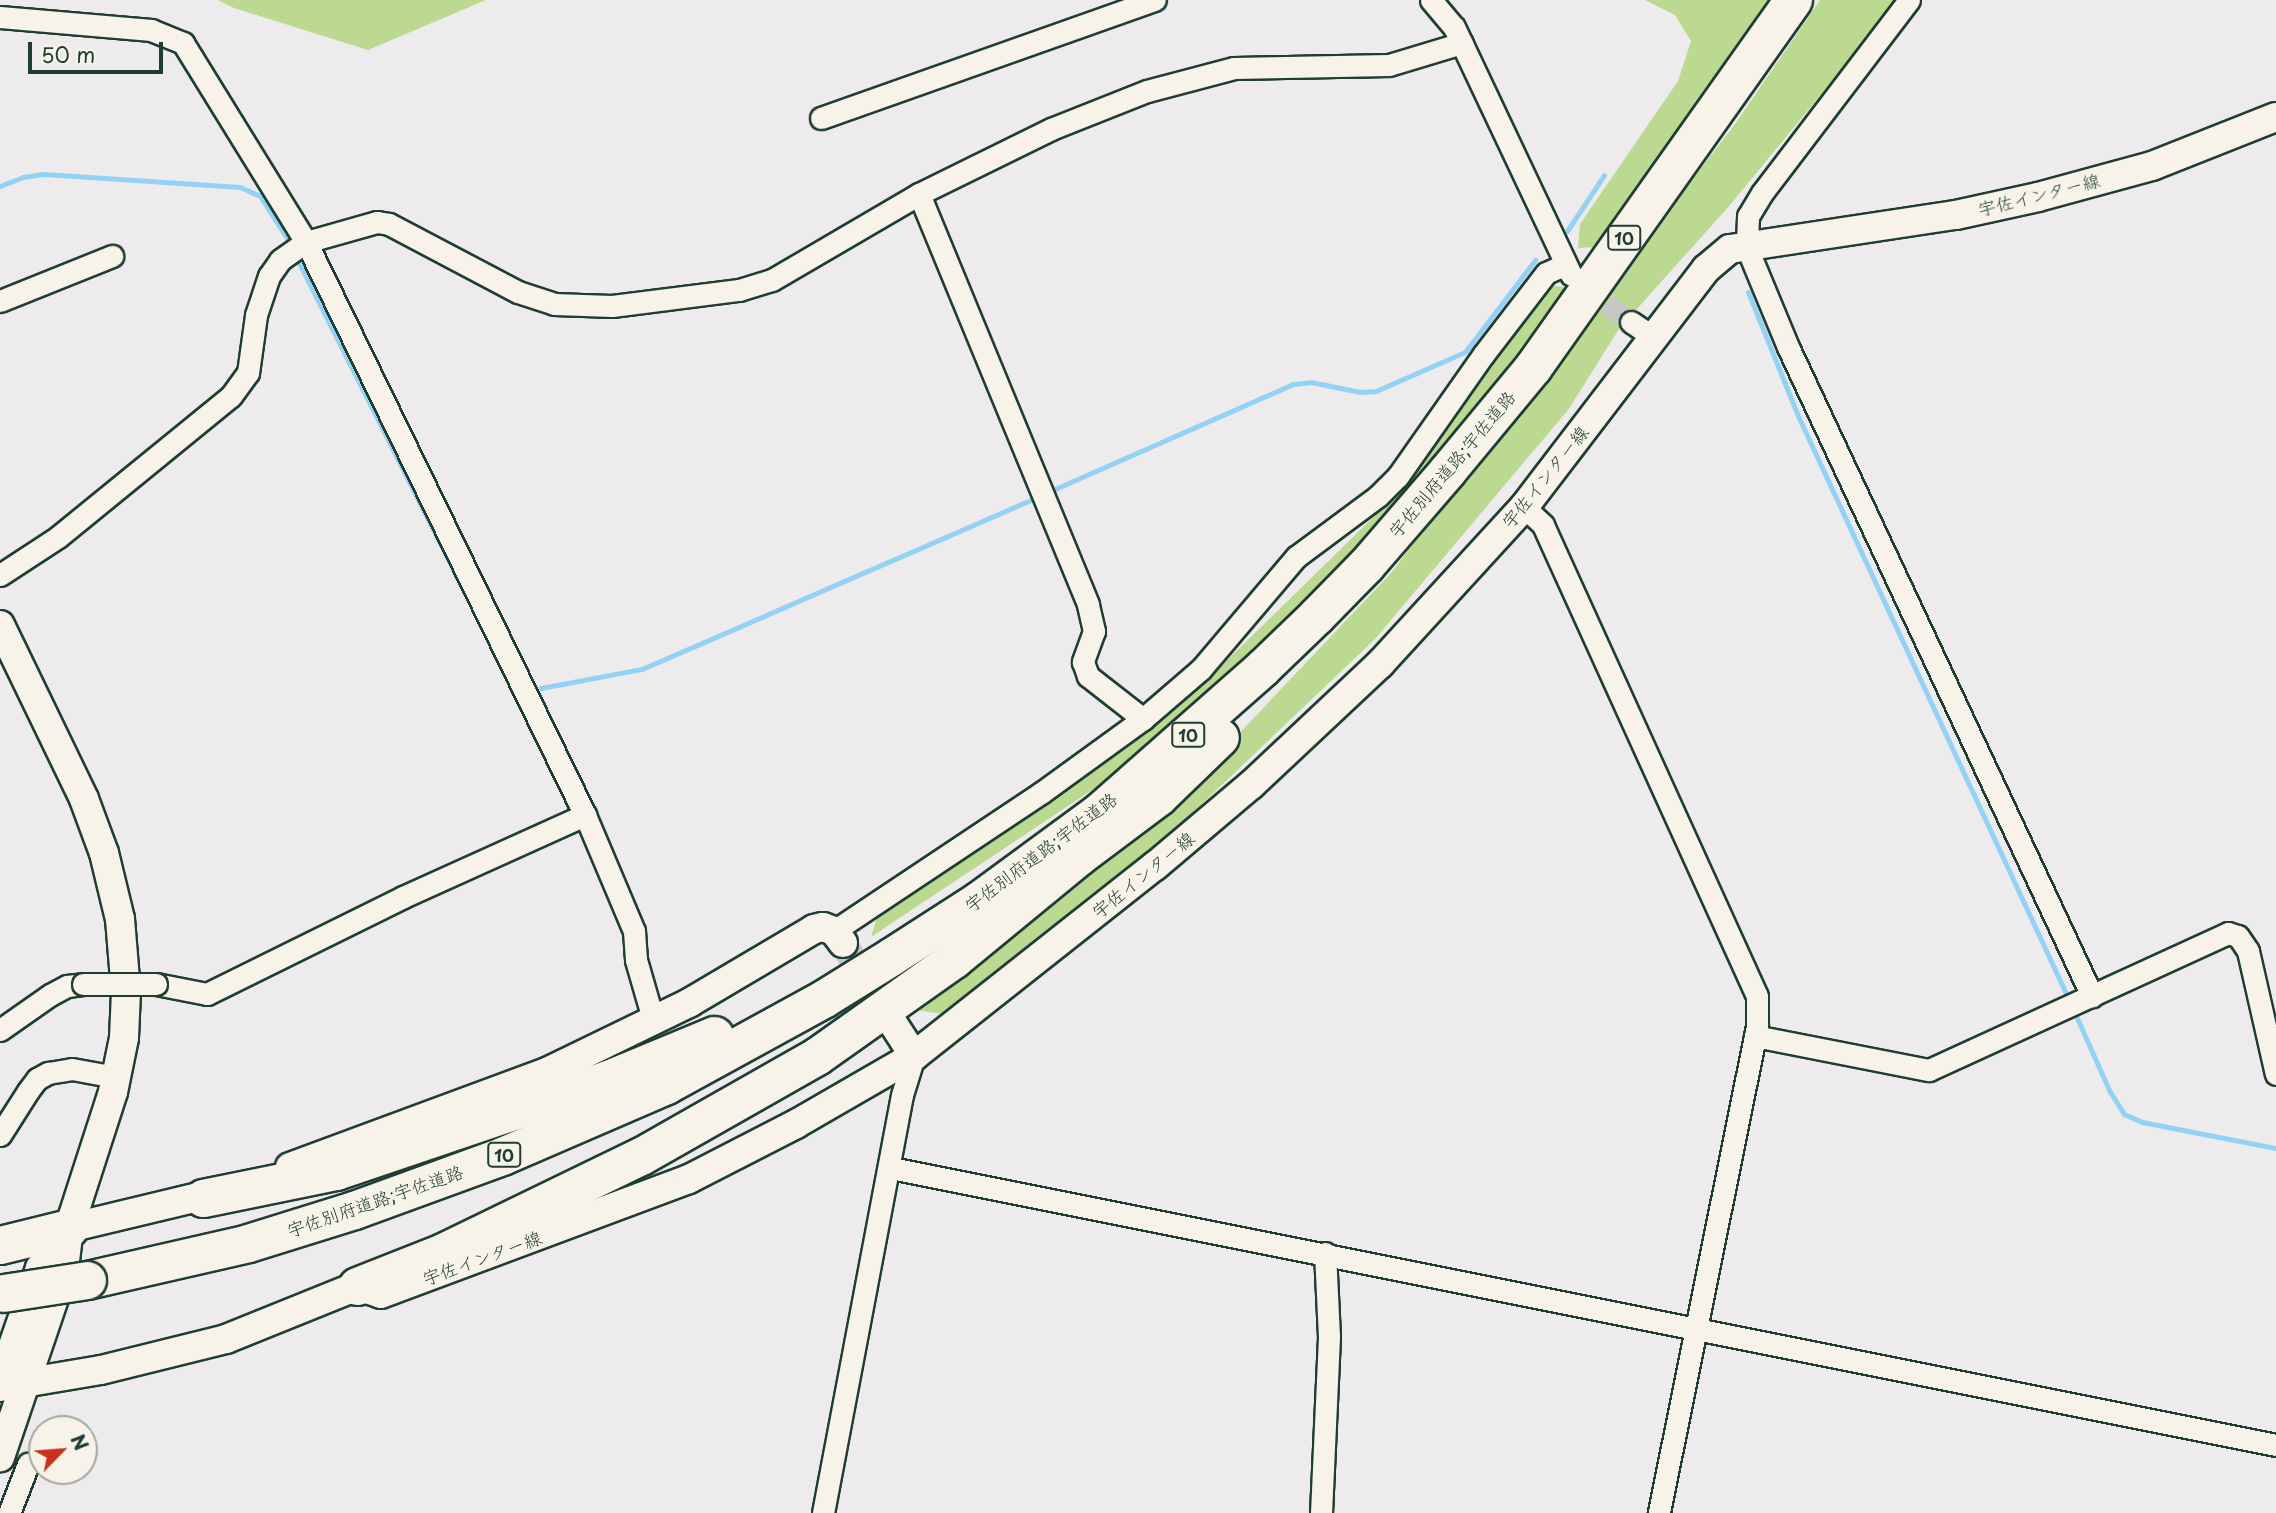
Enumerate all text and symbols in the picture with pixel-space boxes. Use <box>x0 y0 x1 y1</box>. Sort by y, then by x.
scale bar <box>32 28 166 72</box>
text: 50 m <box>41 38 95 70</box>
street label: 宇佐インター線 <box>1975 169 2103 221</box>
road number: 10 <box>1606 226 1642 250</box>
street label: 宇佐別府道路;宇佐道路 <box>1384 386 1520 542</box>
street label: 宇佐インター線 <box>1497 421 1593 533</box>
road number: 10 <box>1170 722 1206 748</box>
street label: 宇佐別府道路;宇佐道路 <box>961 788 1121 916</box>
street label: 宇佐インター線 <box>1087 827 1199 923</box>
road number: 10 <box>486 1142 522 1168</box>
street label: 宇佐別府道路;宇佐道路 <box>284 1161 466 1241</box>
street label: 宇佐インター線 <box>419 1226 545 1290</box>
north arrow <box>28 1415 98 1485</box>
text: N <box>64 1429 96 1455</box>

